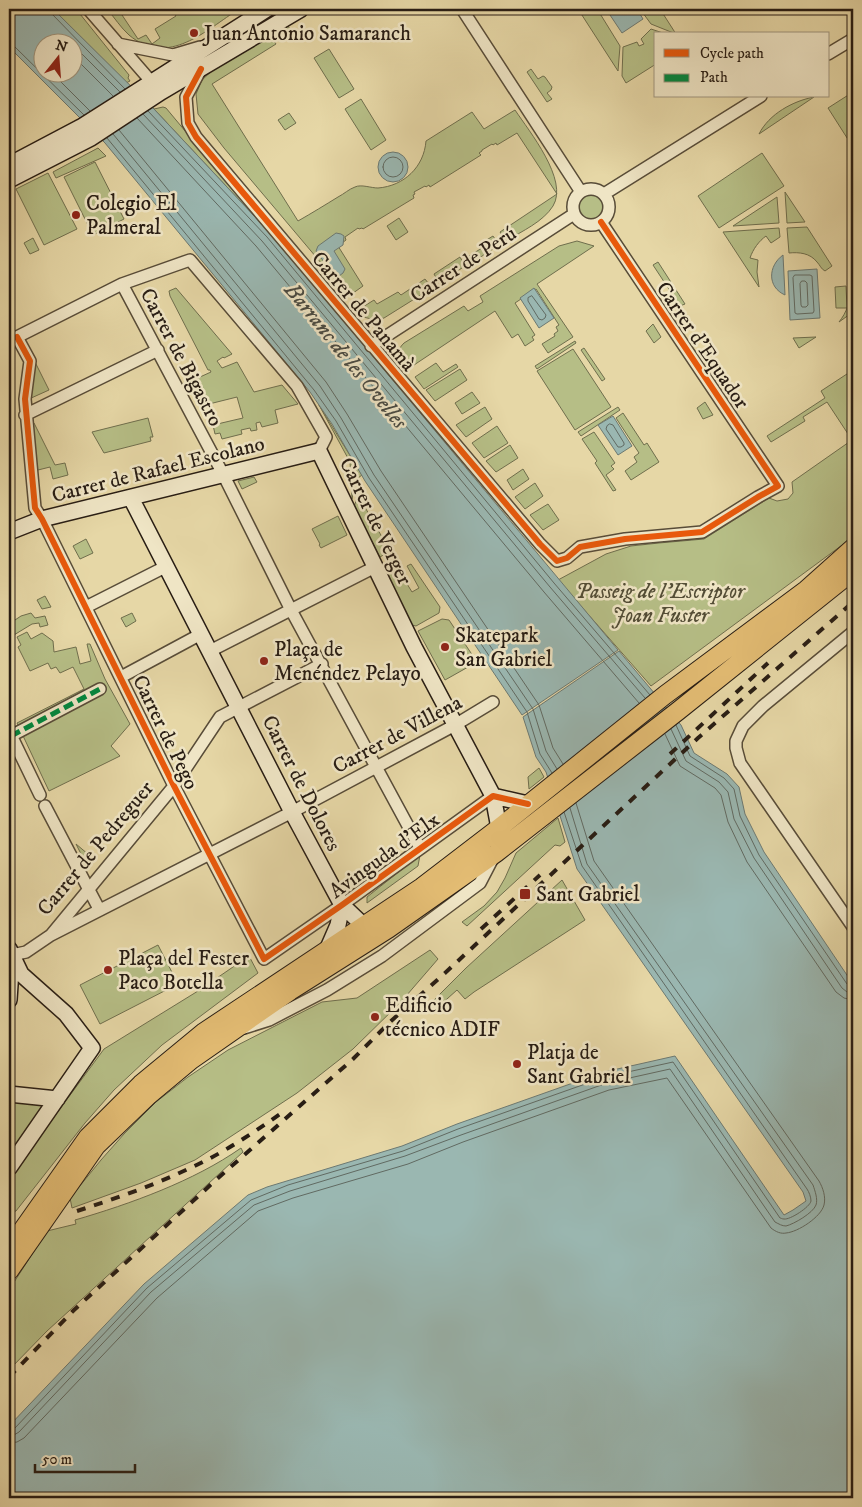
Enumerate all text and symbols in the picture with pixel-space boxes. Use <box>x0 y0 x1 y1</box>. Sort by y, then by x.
place label: Juan Antonio Samaranch <box>202 21 411 47</box>
marker: Juan Antonio Samaranch <box>188 27 200 39</box>
north arrow <box>32 32 82 82</box>
legend <box>654 32 830 98</box>
text: N <box>53 36 70 57</box>
text: Cycle path <box>700 44 764 63</box>
text: Path <box>700 68 728 87</box>
place label: Colegio El Palmeral <box>86 191 177 241</box>
marker: Colegio El Palmeral <box>70 209 82 221</box>
street label: Carrer de Perú <box>405 221 522 309</box>
street label: Carrer de Panamà <box>305 246 421 377</box>
water label: Barranc de les Ovelles <box>278 277 414 435</box>
street label: Carrer d'Equador <box>650 277 754 414</box>
street label: Carrer de Bigastro <box>134 284 228 431</box>
street label: Carrer de Rafael Escolano <box>49 431 267 509</box>
street label: Carrer de Verger <box>333 453 417 590</box>
park label: Passeig de l'Escriptor Joan Fuster <box>576 579 746 629</box>
place label: Skatepark San Gabriel <box>455 623 553 673</box>
place label: Plaça de Menéndez Pelayo <box>274 637 421 687</box>
marker: Skatepark San Gabriel <box>439 641 451 653</box>
marker: Plaça de Menéndez Pelayo <box>258 655 270 667</box>
street label: Carrer de Pego <box>126 671 204 794</box>
street label: Carrer de Villena <box>328 690 467 780</box>
street label: Carrer de Dolores <box>256 711 346 856</box>
street label: Carrer de Pedreguer <box>32 776 160 921</box>
street label: Avinguda d'Elx <box>324 807 445 905</box>
place label: Sant Gabriel <box>536 882 640 908</box>
marker: Sant Gabriel <box>518 887 532 901</box>
place label: Plaça del Fester Paco Botella <box>118 946 249 996</box>
marker: Plaça del Fester Paco Botella <box>102 964 114 976</box>
place label: Edificio técnico ADIF <box>385 993 500 1043</box>
marker: Edificio técnico ADIF <box>369 1011 381 1023</box>
place label: Platja de Sant Gabriel <box>527 1040 631 1090</box>
marker: Platja de Sant Gabriel <box>511 1058 523 1070</box>
scale bar <box>35 1442 135 1474</box>
text: 50 m <box>42 1450 72 1469</box>

